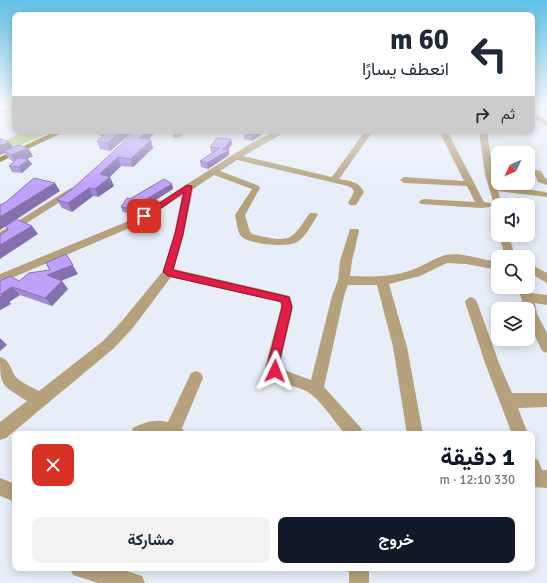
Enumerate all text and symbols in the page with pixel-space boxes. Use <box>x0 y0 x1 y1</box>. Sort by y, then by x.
text: 60 m <box>390 23 449 57</box>
icon: left <box>463 28 515 80</box>
text: انعطف يسارًا <box>362 58 449 80</box>
icon: right <box>471 104 493 126</box>
text: ثم <box>501 105 515 123</box>
north arrow <box>491 146 535 190</box>
map controls <box>491 146 535 346</box>
button: sound <box>491 198 535 242</box>
pin <box>127 199 161 233</box>
icon: arrive <box>133 205 155 227</box>
button: search <box>491 250 535 294</box>
button: layers <box>491 302 535 346</box>
position arrow <box>254 350 296 392</box>
text: 1 دقيقة <box>440 442 515 472</box>
button: close <box>32 444 74 486</box>
text: 330 m · 12:10 <box>439 472 515 488</box>
button: مشاركة <box>32 517 270 563</box>
button: خروج <box>278 517 515 563</box>

